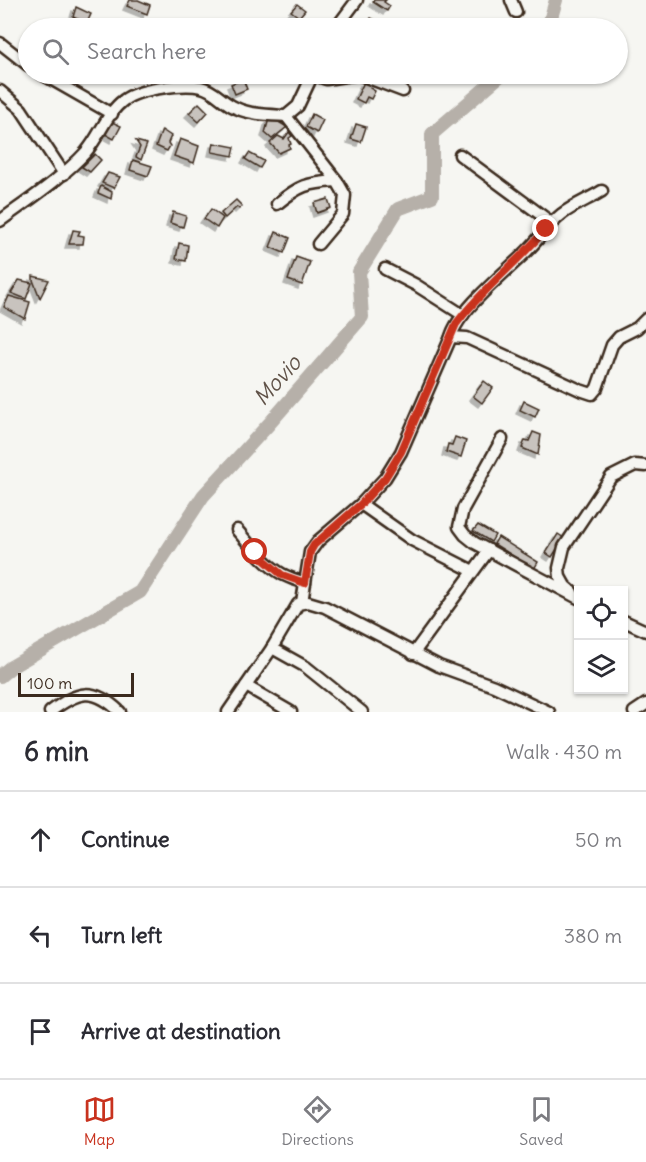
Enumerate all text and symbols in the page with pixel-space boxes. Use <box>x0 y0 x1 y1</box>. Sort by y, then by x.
search box <box>18 18 628 84</box>
icon: search <box>39 35 72 68</box>
text: Search here <box>87 37 206 65</box>
route end <box>532 215 558 241</box>
water label: Movio <box>247 348 308 411</box>
route start <box>241 538 267 564</box>
map controls <box>574 586 628 694</box>
button: locate <box>574 586 628 640</box>
button: layers <box>574 640 628 694</box>
scale bar <box>18 670 134 698</box>
text: 100 m <box>27 673 72 693</box>
text: 6 min <box>24 735 89 768</box>
text: Walk · 430 m <box>506 739 622 764</box>
icon: ahead <box>24 823 57 856</box>
text: Continue <box>81 825 170 853</box>
text: 50 m <box>575 827 622 852</box>
icon: left <box>24 919 57 952</box>
text: Turn left <box>81 921 162 949</box>
text: 380 m <box>564 923 622 948</box>
icon: arrive <box>24 1015 57 1048</box>
text: Arrive at destination <box>81 1017 281 1045</box>
tab: Map <box>83 1093 116 1149</box>
tab: Directions <box>281 1093 354 1149</box>
tab: Saved <box>519 1093 563 1149</box>

